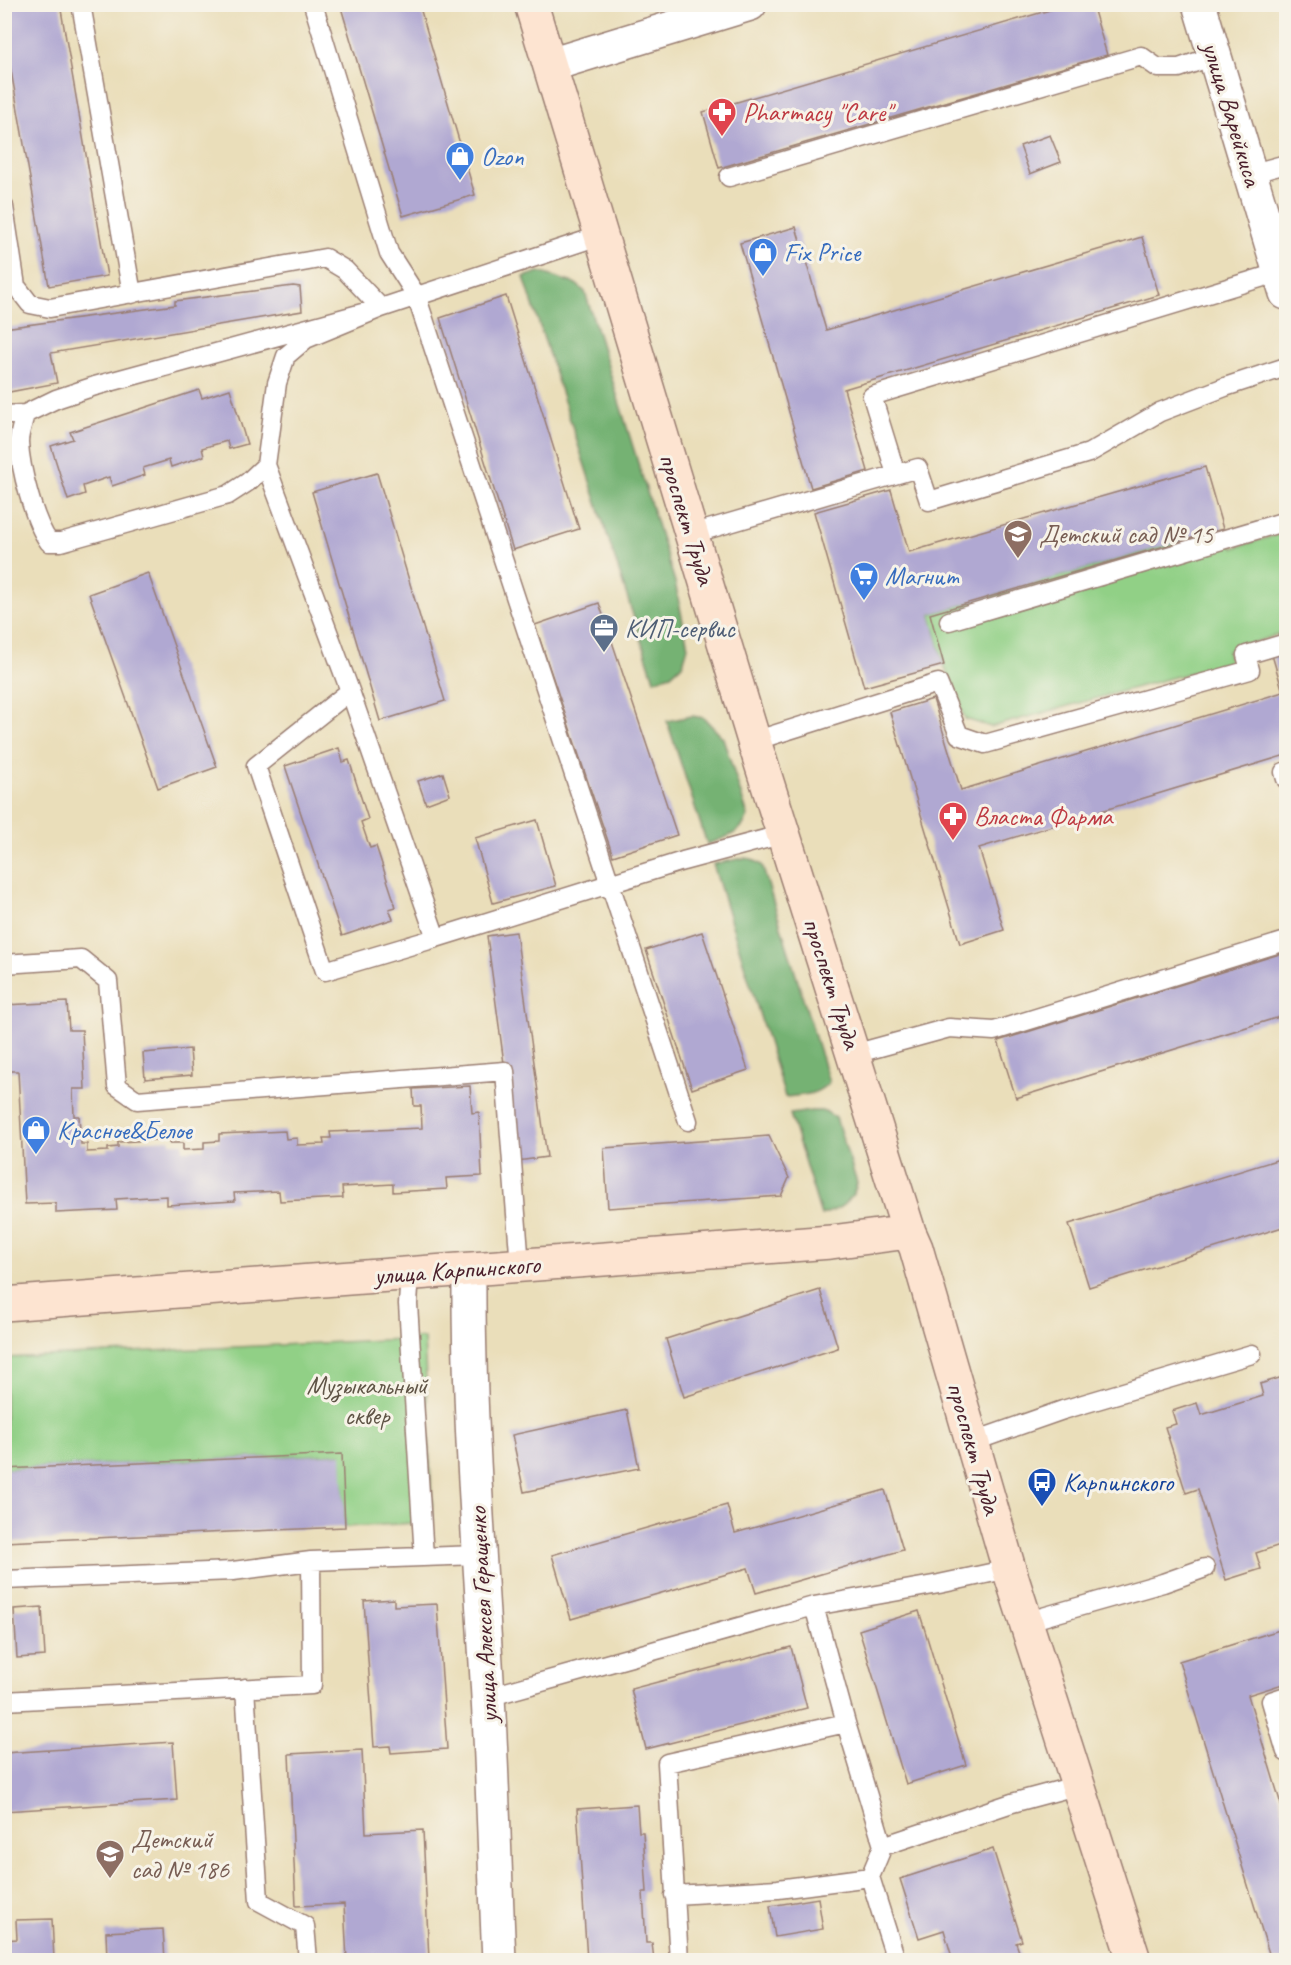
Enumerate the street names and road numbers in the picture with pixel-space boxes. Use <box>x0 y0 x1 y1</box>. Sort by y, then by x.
street label: улица Варейкиса <box>1194 36 1270 191</box>
street label: проспект Труда <box>651 449 723 590</box>
street label: проспект Труда <box>795 913 869 1054</box>
street label: улица Карпинского <box>371 1248 543 1292</box>
street label: проспект Труда <box>939 1378 1009 1519</box>
street label: улица Алексея Геращенко <box>461 1504 505 1726</box>

